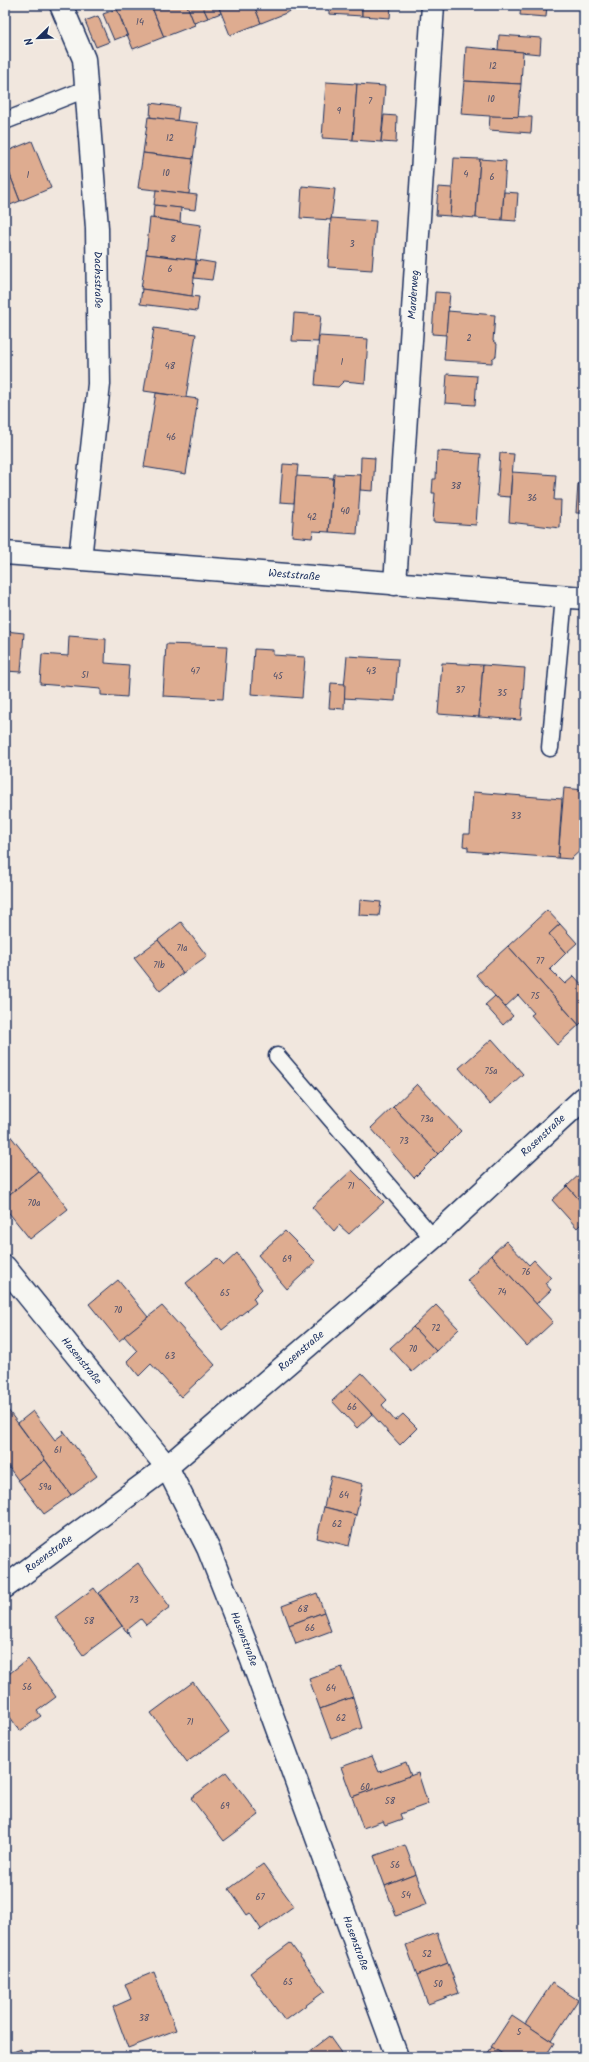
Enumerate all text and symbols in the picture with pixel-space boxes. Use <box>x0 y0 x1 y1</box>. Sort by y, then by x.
house number: 14 <box>136 15 144 30</box>
north arrow <box>18 18 58 58</box>
text: N <box>20 35 39 48</box>
house number: 12 <box>489 59 497 74</box>
house number: 10 <box>487 92 495 107</box>
house number: 7 <box>368 94 373 109</box>
house number: 9 <box>337 104 342 119</box>
house number: 12 <box>166 131 174 146</box>
house number: 10 <box>162 166 170 181</box>
house number: 4 <box>464 167 469 182</box>
house number: 1 <box>27 168 30 183</box>
house number: 6 <box>489 170 495 185</box>
house number: 8 <box>170 232 176 247</box>
house number: 3 <box>349 237 355 252</box>
street label: Dachsstraße <box>88 251 107 308</box>
house number: 6 <box>167 262 173 277</box>
street label: Marderweg <box>403 269 425 320</box>
house number: 2 <box>466 331 472 346</box>
house number: 1 <box>341 355 344 370</box>
house number: 48 <box>165 359 176 374</box>
house number: 46 <box>166 430 176 445</box>
house number: 38 <box>451 479 462 494</box>
house number: 36 <box>527 491 537 506</box>
house number: 40 <box>340 504 350 519</box>
house number: 42 <box>307 510 317 525</box>
street label: Weststraße <box>268 564 321 586</box>
house number: 47 <box>190 664 200 679</box>
house number: 43 <box>366 664 376 679</box>
house number: 51 <box>81 668 89 683</box>
house number: 45 <box>273 669 284 684</box>
house number: 37 <box>455 683 465 698</box>
house number: 35 <box>497 686 508 701</box>
house number: 33 <box>511 809 521 824</box>
house number: 71a <box>176 941 188 956</box>
house number: 77 <box>536 954 545 969</box>
house number: 71b <box>153 958 165 973</box>
house number: 75 <box>531 989 541 1004</box>
house number: 75a <box>484 1064 498 1079</box>
street label: Rosenstraße <box>517 1110 570 1161</box>
house number: 73a <box>420 1112 434 1127</box>
house number: 73 <box>399 1134 409 1149</box>
house number: 71 <box>348 1179 355 1194</box>
house number: 70a <box>28 1196 40 1211</box>
house number: 69 <box>282 1252 292 1267</box>
house number: 76 <box>521 1265 531 1280</box>
house number: 74 <box>497 1285 507 1300</box>
house number: 65 <box>220 1286 231 1301</box>
house number: 70 <box>114 1303 123 1318</box>
house number: 72 <box>431 1321 441 1336</box>
street label: Rosenstraße <box>274 1326 329 1376</box>
street label: Hasenstraße <box>56 1333 106 1389</box>
house number: 70 <box>409 1342 418 1357</box>
house number: 63 <box>165 1349 175 1364</box>
house number: 66 <box>347 1400 357 1415</box>
house number: 61 <box>54 1443 62 1458</box>
house number: 59a <box>38 1480 52 1495</box>
house number: 64 <box>339 1488 349 1503</box>
house number: 62 <box>332 1517 342 1532</box>
street label: Rosenstraße <box>21 1530 77 1578</box>
house number: 73 <box>129 1593 139 1608</box>
house number: 68 <box>298 1602 309 1617</box>
street label: Hasenstraße <box>225 1609 263 1669</box>
house number: 58 <box>84 1614 95 1629</box>
house number: 66 <box>305 1621 315 1636</box>
house number: 56 <box>22 1680 32 1695</box>
house number: 64 <box>326 1681 336 1696</box>
house number: 62 <box>336 1711 346 1726</box>
house number: 71 <box>187 1715 194 1730</box>
house number: 60 <box>360 1780 370 1795</box>
house number: 58 <box>385 1794 396 1809</box>
house number: 69 <box>220 1799 230 1814</box>
house number: 56 <box>390 1858 400 1873</box>
house number: 54 <box>401 1888 411 1903</box>
house number: 67 <box>255 1890 265 1905</box>
street label: Hasenstraße <box>337 1913 374 1973</box>
house number: 52 <box>422 1947 432 1962</box>
house number: 65 <box>283 1975 294 1990</box>
house number: 50 <box>433 1977 443 1992</box>
house number: 38 <box>139 2011 150 2026</box>
house number: 5 <box>517 2025 523 2040</box>

